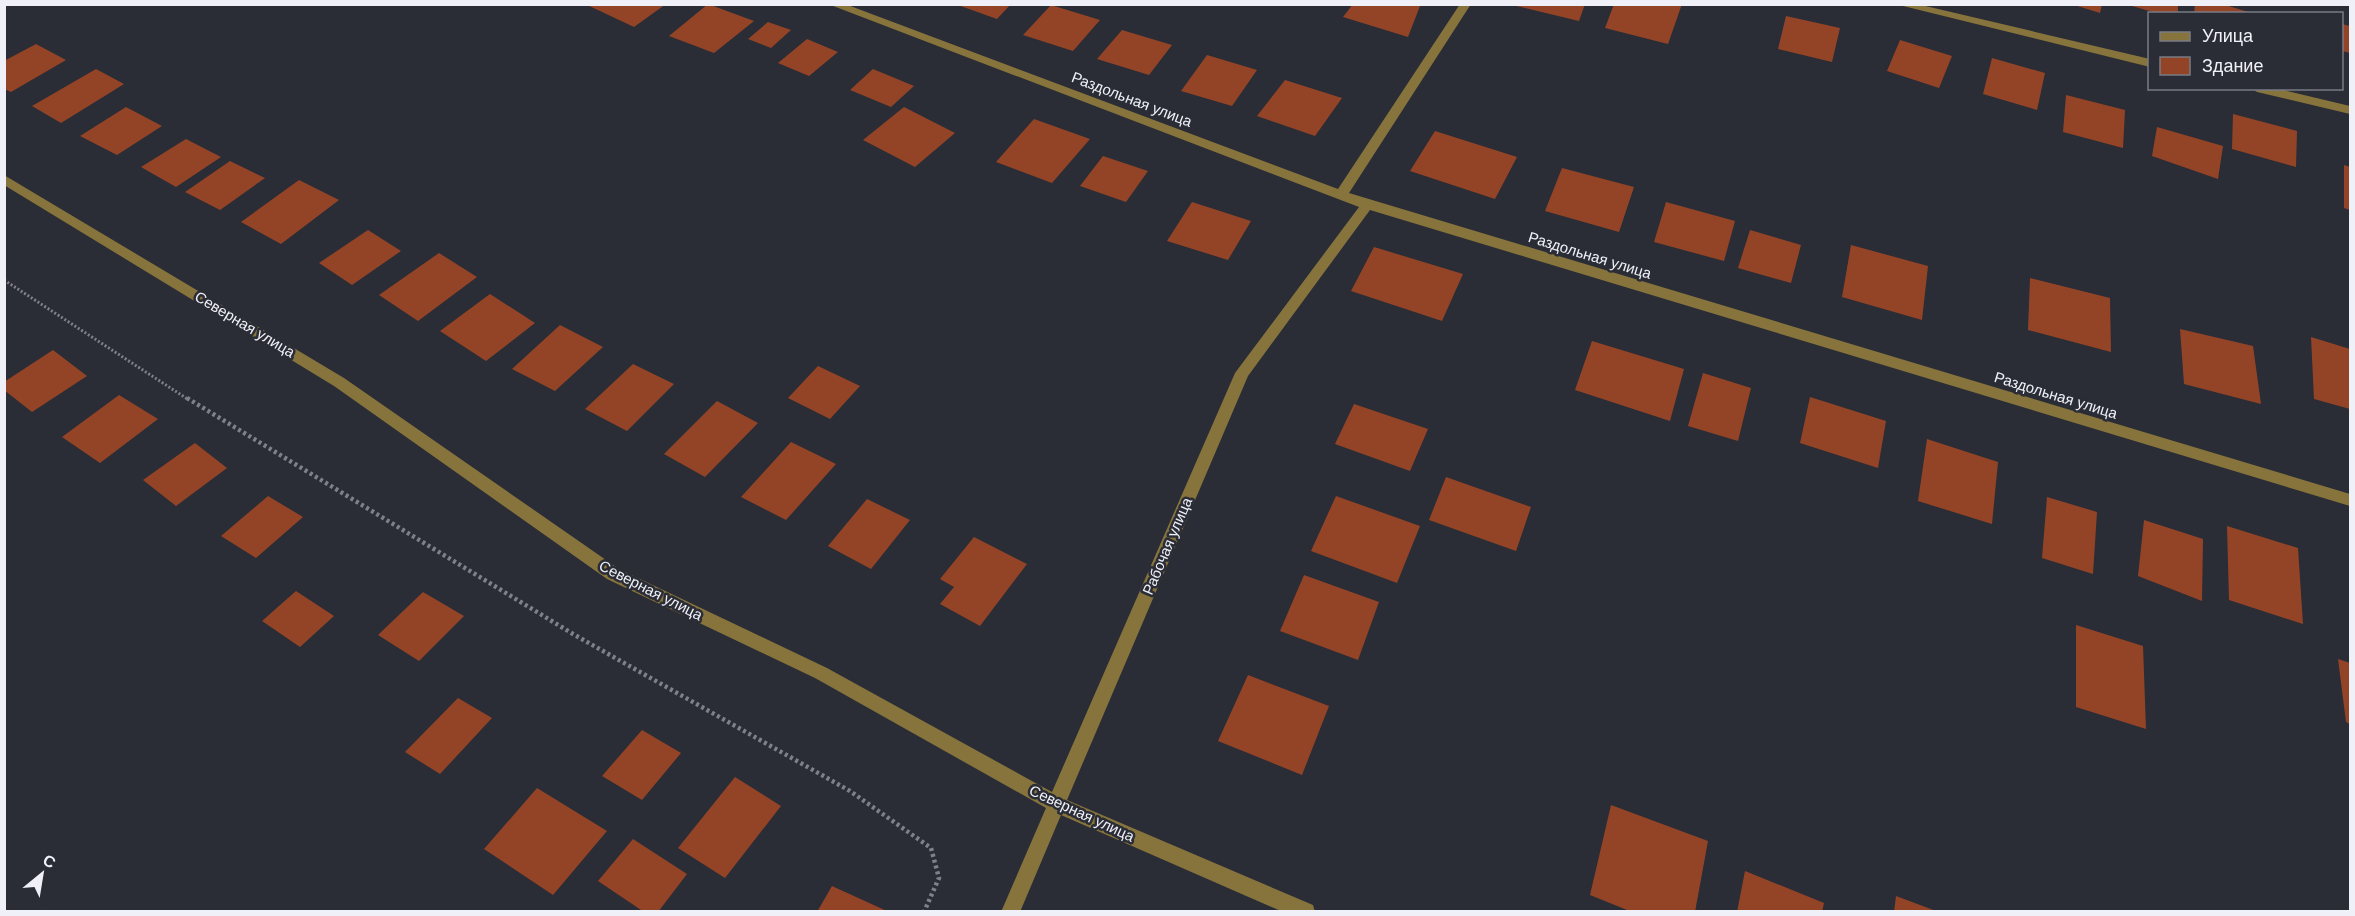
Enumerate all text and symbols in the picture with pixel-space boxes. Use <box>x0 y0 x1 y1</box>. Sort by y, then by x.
legend <box>2148 12 2343 90</box>
text: Улица <box>2202 26 2254 46</box>
text: Здание <box>2202 56 2263 76</box>
street label: Раздольная улица <box>1069 68 1195 130</box>
street label: Раздольная улица <box>1526 228 1654 282</box>
street label: Северная улица <box>192 287 299 361</box>
street label: Раздольная улица <box>1992 368 2120 422</box>
street label: Рабочая улица <box>1139 494 1195 597</box>
street label: Северная улица <box>596 557 706 624</box>
street label: Северная улица <box>1027 781 1138 845</box>
north arrow <box>12 844 72 904</box>
text: С <box>40 851 59 872</box>

